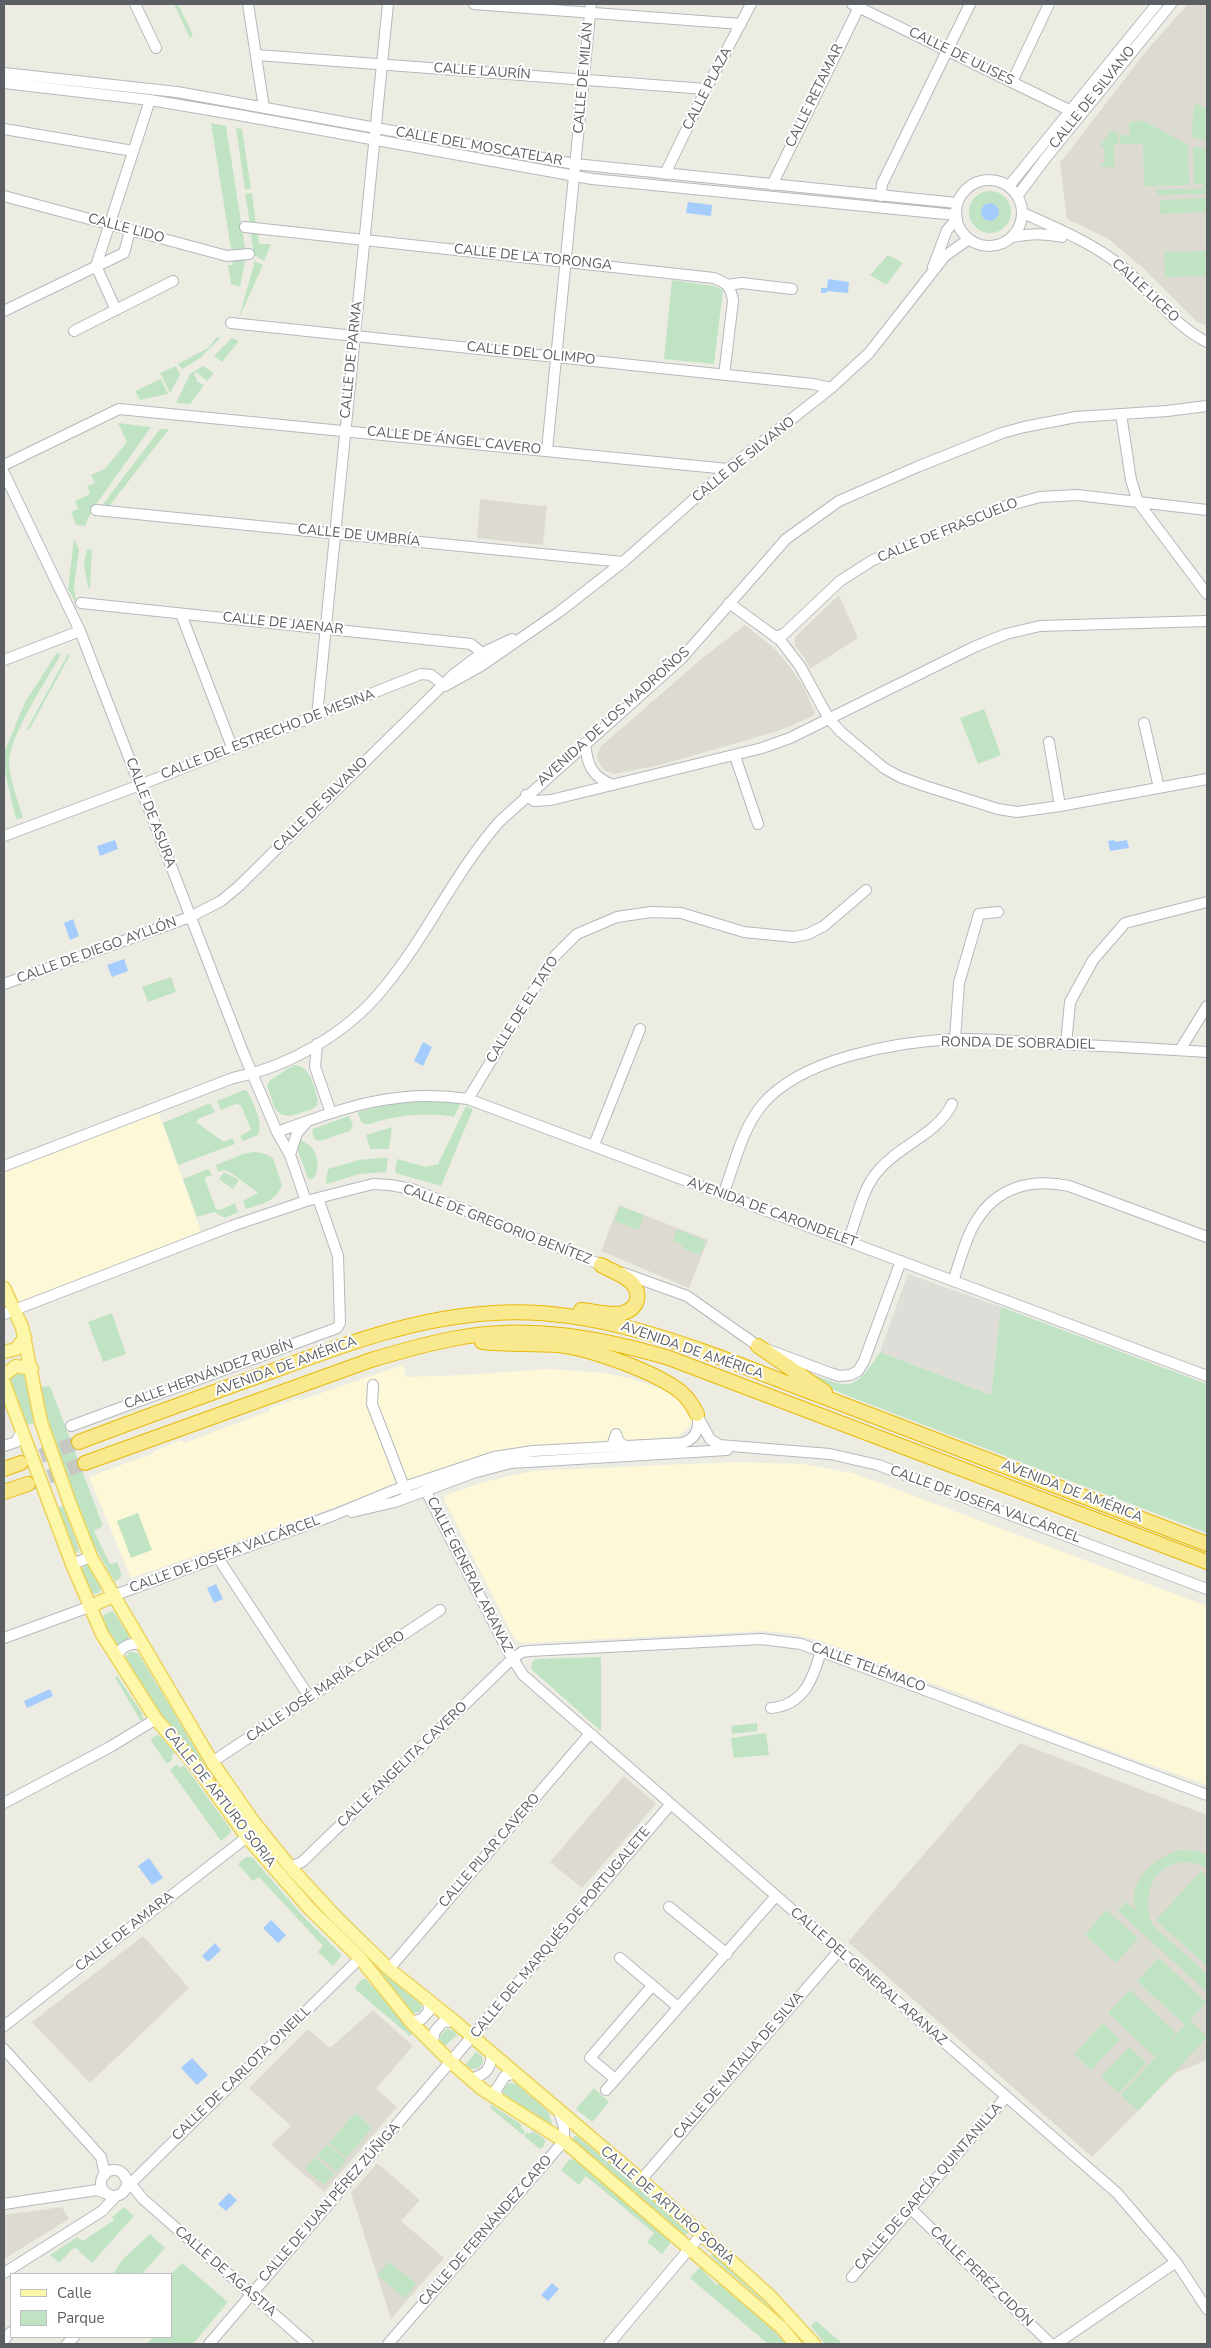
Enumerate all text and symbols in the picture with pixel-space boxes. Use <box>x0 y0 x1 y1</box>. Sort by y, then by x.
street label: CALLE DE MILÁN <box>571 22 597 134</box>
street label: CALLE DE ULISES <box>906 24 1016 90</box>
street label: CALLE RETAMAR <box>783 42 847 150</box>
street label: CALLE DE SILVANO <box>1046 43 1140 153</box>
street label: CALLE PLAZA <box>680 45 736 133</box>
street label: CALLE LAURÍN <box>433 60 531 84</box>
street label: CALLE DEL MOSCATELAR <box>394 124 564 170</box>
street label: CALLE LIDO <box>86 211 166 247</box>
street label: CALLE DE LA TORONGA <box>453 241 613 275</box>
street label: CALLE LICEO <box>1108 256 1182 326</box>
street label: CALLE DE PARMA <box>337 300 367 420</box>
street label: CALLE DEL OLIMPO <box>466 339 596 369</box>
street label: CALLE DE SILVANO <box>689 413 799 507</box>
street label: CALLE DE ÁNGEL CAVERO <box>366 423 542 459</box>
street label: CALLE DE FRASCUELO <box>875 495 1021 567</box>
street label: CALLE DE UMBRÍA <box>297 521 421 551</box>
street label: CALLE DE JAENAR <box>222 609 344 639</box>
street label: AVENIDA DE LOS MADROÑOS <box>534 644 694 790</box>
street label: CALLE DEL ESTRECHO DE MESINA <box>159 686 377 784</box>
street label: CALLE DE SILVANO <box>270 754 372 856</box>
street label: CALLE DE ASURA <box>121 755 179 871</box>
street label: CALLE DE DIEGO AYLLÓN <box>15 914 179 988</box>
street label: CALLE DE EL TATO <box>483 953 563 1067</box>
street label: RONDA DE SOBRADIEL <box>941 1034 1095 1054</box>
street label: AVENIDA DE CARONDELET <box>685 1174 859 1252</box>
street label: CALLE DE GREGORIO BENÍTEZ <box>400 1181 594 1269</box>
street label: AVENIDA DE AMÉRICA <box>618 1319 766 1383</box>
street label: AVENIDA DE AMÉRICA <box>213 1333 359 1401</box>
street label: CALLE HERNÁNDEZ RUBÍN <box>122 1337 296 1413</box>
street label: AVENIDA DE AMÉRICA <box>999 1457 1145 1527</box>
street label: CALLE DE JOSEFA VALCÁRCEL <box>888 1463 1082 1547</box>
street label: CALLE GENERAL ARANAZ <box>422 1495 516 1655</box>
street label: CALLE DE JOSEFA VALCÁRCEL <box>128 1513 322 1597</box>
street label: CALLE JOSÉ MARÍA CAVERO <box>244 1628 408 1746</box>
street label: CALLE TELÉMACO <box>808 1639 928 1697</box>
street label: CALLE ANGELITA CAVERO <box>335 1699 471 1831</box>
street label: CALLE DE ARTURO SORIA <box>159 1725 279 1871</box>
street label: CALLE PILAR CAVERO <box>436 1790 544 1912</box>
street label: CALLE DEL MARQUÉS DE PORTUGALETE <box>468 1824 654 2042</box>
street label: CALLE DE AMARA <box>72 1888 178 1976</box>
street label: CALLE DEL GENERAL ARANAZ <box>786 1904 950 2050</box>
street label: CALLE DE NATALIA DE SILVA <box>670 1989 808 2143</box>
street label: CALLE DE CARLOTA O’NEILL <box>169 2003 315 2145</box>
street label: CALLE DE GARCÍA QUINTANILLA <box>852 2100 1006 2274</box>
street label: CALLE DE JUAN PÉREZ ZÚÑIGA <box>256 2120 404 2286</box>
street label: CALLE DE ARTURO SORIA <box>596 2143 738 2269</box>
street label: CALLE DE FERNÁNDEZ CARO <box>416 2152 556 2310</box>
street label: CALLE DE AGASTIA <box>171 2223 279 2321</box>
street label: CALLE PERÉZ CIDÓN <box>926 2223 1036 2331</box>
legend <box>10 2273 172 2338</box>
text: Calle <box>57 2283 92 2303</box>
text: Parque <box>57 2308 105 2328</box>

